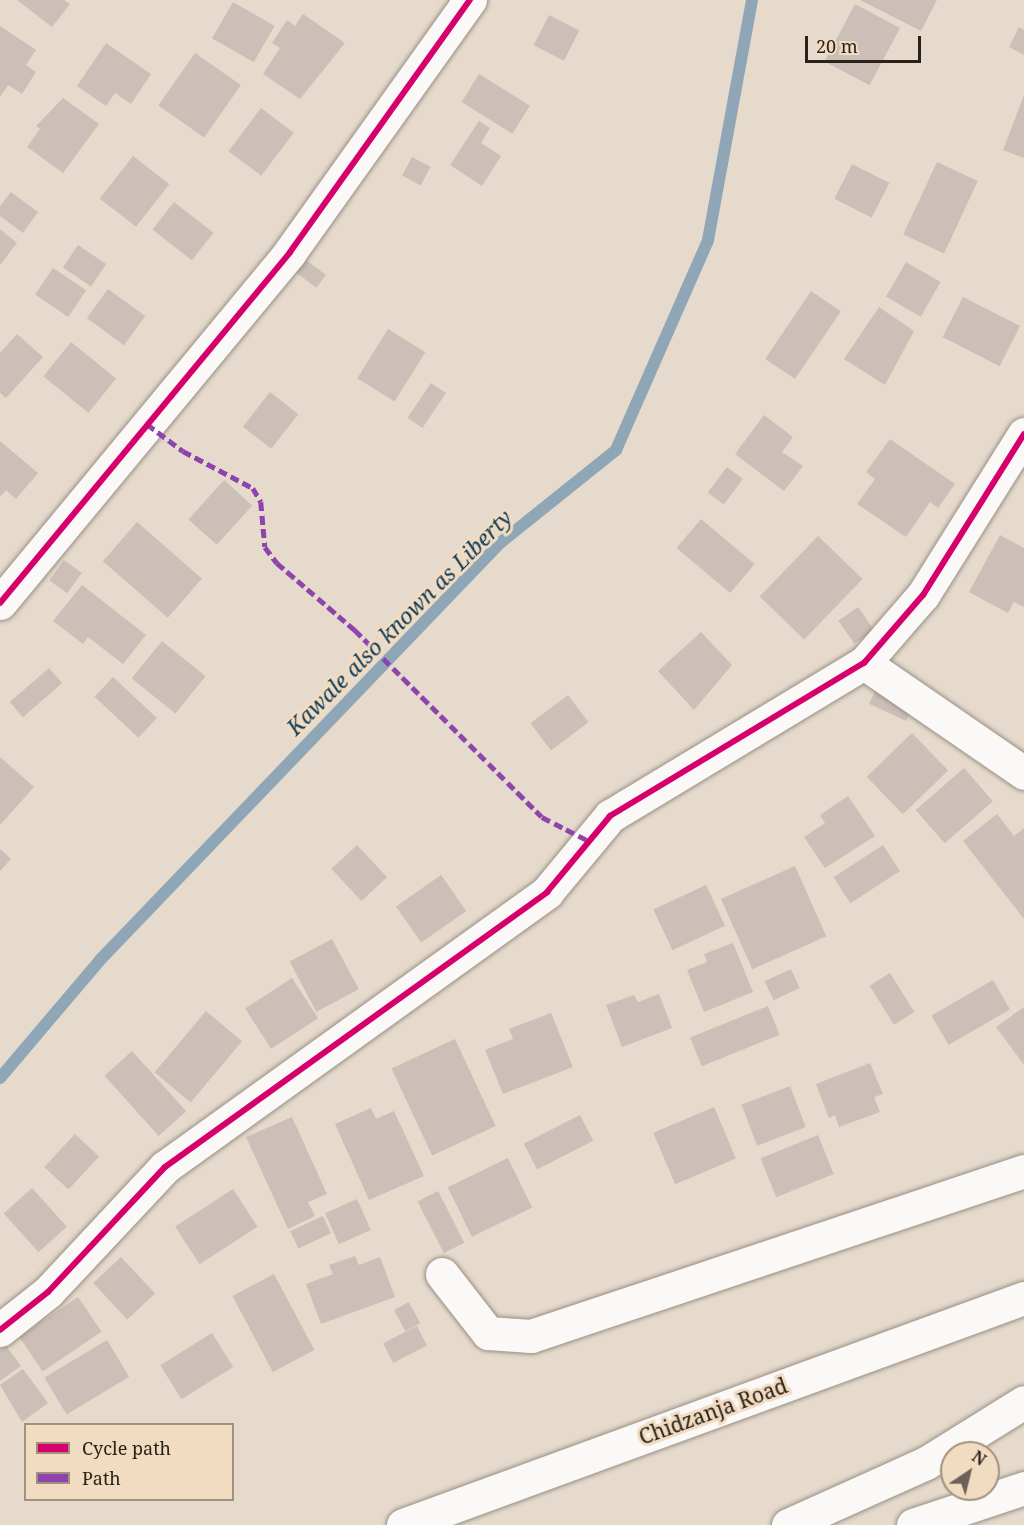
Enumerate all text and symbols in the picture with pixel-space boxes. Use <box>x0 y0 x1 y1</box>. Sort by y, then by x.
scale bar <box>808 24 924 62</box>
text: 20 m <box>816 34 858 58</box>
water label: Kawale also known as Liberty <box>281 504 517 740</box>
street label: Chidzanja Road <box>635 1372 791 1450</box>
legend <box>24 1423 234 1501</box>
text: Cycle path <box>82 1436 171 1460</box>
north arrow <box>940 1441 1000 1501</box>
text: N <box>968 1445 991 1471</box>
text: Path <box>82 1466 121 1490</box>

